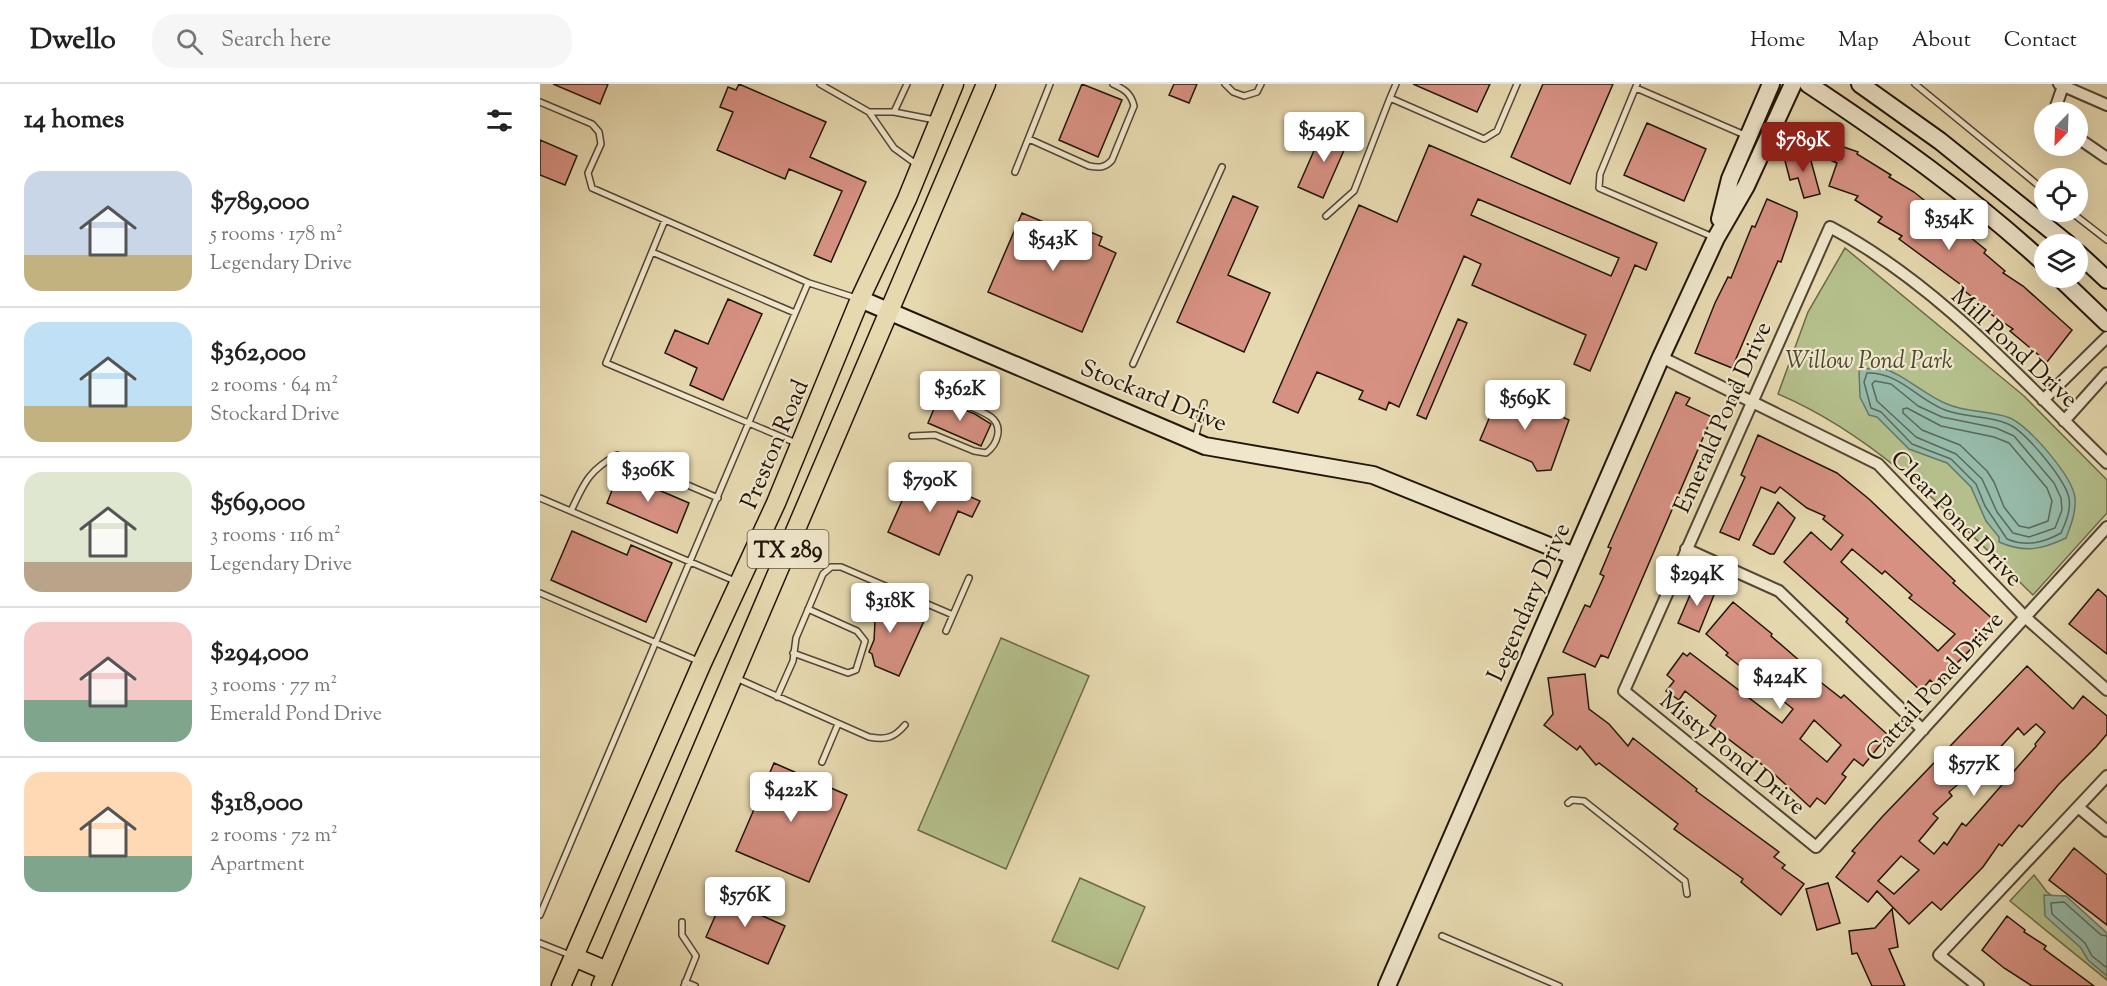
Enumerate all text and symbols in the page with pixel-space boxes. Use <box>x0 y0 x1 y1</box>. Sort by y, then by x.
search box <box>152 14 572 68</box>
text: Dwello <box>30 21 116 61</box>
icon: search <box>173 25 206 58</box>
text: Search here <box>221 25 331 57</box>
text: Home <box>1750 26 1805 56</box>
text: Map <box>1838 26 1879 56</box>
text: About <box>1912 26 1971 56</box>
text: Contact <box>2004 26 2077 56</box>
text: 14 homes <box>24 102 124 139</box>
north arrow <box>2034 102 2088 156</box>
map controls <box>2034 102 2088 288</box>
icon: filters <box>483 104 516 137</box>
pin: $549K <box>1282 112 1366 163</box>
text: $549K <box>1298 117 1350 146</box>
pin: $789K <box>1761 122 1845 173</box>
text: $789K <box>1776 127 1830 156</box>
button: locate <box>2034 168 2088 222</box>
text: $789,000 <box>210 184 310 221</box>
icon: home <box>72 195 144 267</box>
pin: $354K <box>1907 200 1991 251</box>
text: $354K <box>1924 205 1974 234</box>
text: 5 rooms · 178 m² <box>210 221 343 250</box>
pin: $543K <box>1011 221 1095 272</box>
text: $543K <box>1028 226 1078 255</box>
button: layers <box>2034 234 2088 288</box>
text: Legendary Drive <box>210 250 352 279</box>
street label: Mill Pond Drive <box>1942 280 2085 417</box>
street label: Emerald Pond Drive <box>1666 317 1781 519</box>
text: $362,000 <box>210 335 306 372</box>
park label: Willow Pond Park <box>1785 345 1953 379</box>
icon: home <box>72 346 144 418</box>
street label: Stockard Drive <box>1075 352 1232 442</box>
pin: $362K <box>918 371 1002 422</box>
text: 2 rooms · 64 m² <box>210 372 338 401</box>
street label: Preston Road <box>733 374 819 515</box>
text: $362K <box>934 376 986 405</box>
pin: $569K <box>1483 380 1567 431</box>
text: $569K <box>1499 385 1551 414</box>
text: Stockard Drive <box>210 401 340 430</box>
street label: Clear Pond Drive <box>1882 444 2030 595</box>
pin: $306K <box>606 452 690 503</box>
text: $306K <box>621 457 675 486</box>
pin: $790K <box>888 462 972 513</box>
text: $790K <box>902 467 958 496</box>
text: $569,000 <box>210 485 305 522</box>
icon: home <box>72 496 144 568</box>
street label: Legendary Drive <box>1480 518 1580 688</box>
text: 3 rooms · 116 m² <box>210 522 341 551</box>
road number: TX 289 <box>748 530 828 568</box>
text: Legendary Drive <box>210 551 352 580</box>
pin: $294K <box>1655 556 1739 607</box>
text: $294K <box>1670 561 1724 590</box>
pin: $318K <box>848 583 932 634</box>
text: $318K <box>865 588 915 617</box>
street label: Cattail Pond Drive <box>1859 605 2012 770</box>
text: $294,000 <box>210 635 309 672</box>
icon: home <box>72 646 144 718</box>
pin: $424K <box>1738 659 1822 710</box>
text: $424K <box>1753 664 1807 693</box>
text: 3 rooms · 77 m² <box>210 672 337 701</box>
street label: Misty Pond Drive <box>1651 685 1812 824</box>
text: Emerald Pond Drive <box>210 701 382 730</box>
pin: $577K <box>1932 746 2016 797</box>
text: $577K <box>1948 751 2000 780</box>
pin: $422K <box>749 772 833 823</box>
text: $422K <box>764 777 818 806</box>
text: $318,000 <box>210 785 303 822</box>
icon: home <box>72 796 144 868</box>
text: 2 rooms · 72 m² <box>210 822 338 851</box>
text: Apartment <box>210 851 305 880</box>
pin: $576K <box>703 877 787 928</box>
text: $576K <box>719 882 771 911</box>

